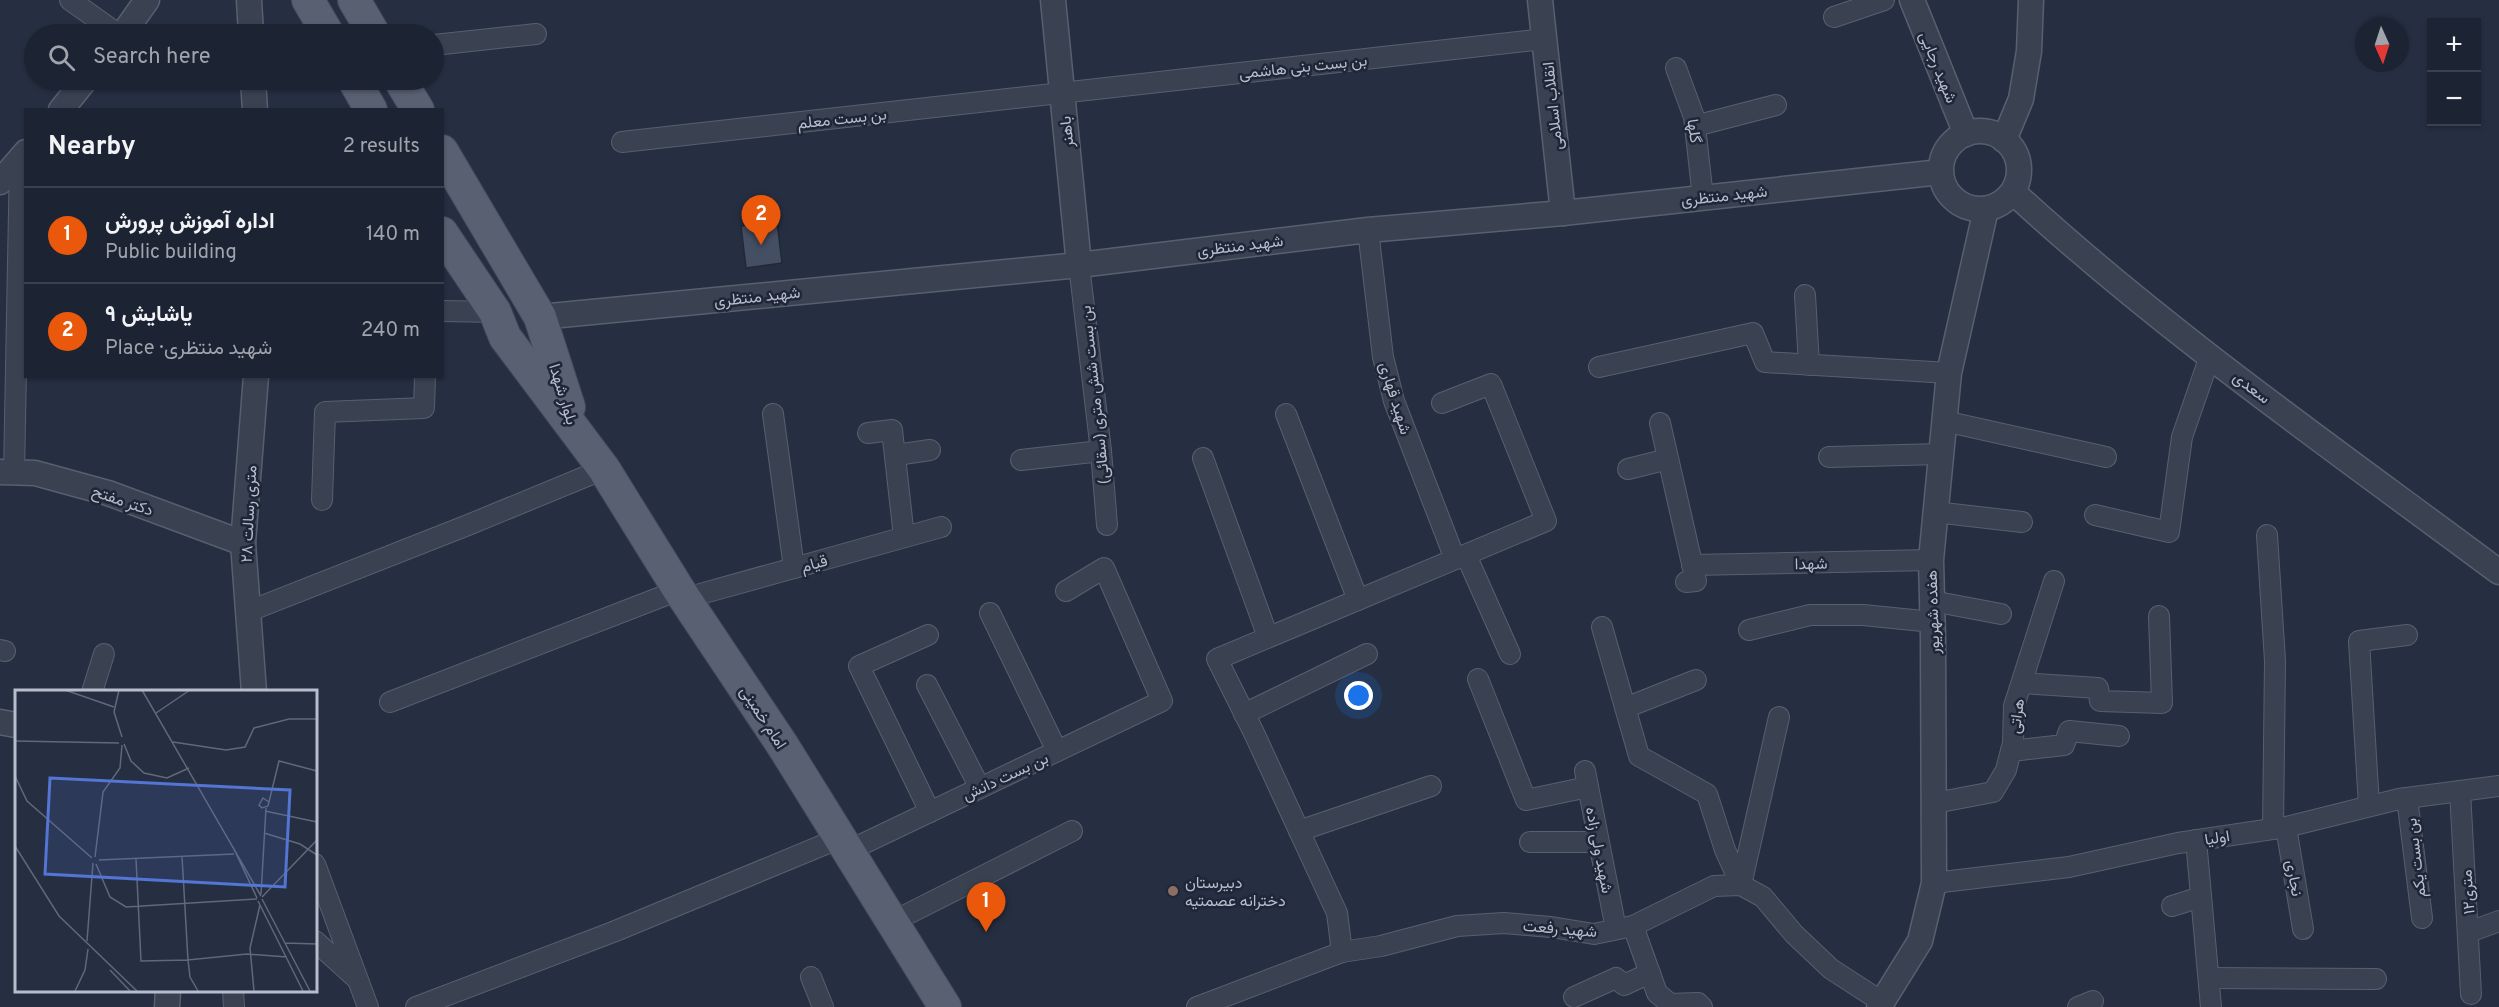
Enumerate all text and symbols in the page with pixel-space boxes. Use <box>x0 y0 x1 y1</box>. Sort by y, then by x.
north arrow <box>2355 18 2409 72</box>
map controls <box>2427 18 2481 126</box>
button: + <box>2427 18 2481 72</box>
search box <box>24 24 444 90</box>
street label: شهید رجایی <box>1914 29 1961 106</box>
icon: search <box>45 41 78 74</box>
text: Search here <box>93 44 211 71</box>
street label: بن بست بنی هاشمی <box>1238 51 1368 85</box>
street label: انقلاب اسلامی <box>1539 61 1569 151</box>
button: − <box>2427 72 2481 126</box>
street label: بن بست معلم <box>797 105 888 135</box>
street label: باهنر <box>1056 115 1080 150</box>
street label: گلها <box>1681 118 1705 145</box>
text: Nearby <box>48 131 136 164</box>
text: 2 results <box>343 134 420 160</box>
street label: شهید منتظری <box>1680 183 1768 211</box>
pin: 2 <box>742 196 780 245</box>
text: اداره آموزش پرورش <box>105 209 275 236</box>
text: 1 <box>64 222 72 248</box>
text: 140 m <box>366 222 420 248</box>
street label: شهید منتظری <box>1196 232 1284 262</box>
text: Public building <box>105 240 237 266</box>
street label: شهید منتظری <box>713 284 801 312</box>
text: یاشایش ۹ <box>105 302 193 329</box>
street label: بن بست شش متری (سقائی) <box>1077 304 1115 485</box>
text: 2 <box>61 318 74 344</box>
text: 240 m <box>361 318 420 344</box>
text: Place · شهید منتظری <box>105 336 272 362</box>
street label: شهید قهاری <box>1374 360 1415 437</box>
street label: بلوار شهدا <box>543 362 581 427</box>
street label: سعدی <box>2228 368 2273 409</box>
street label: ۲۸ متری رسالت <box>237 465 263 563</box>
street label: دکتر مفتح <box>89 482 156 522</box>
street label: قیام <box>799 552 830 578</box>
street label: شهدا <box>1794 555 1828 575</box>
street label: هفده شهریور <box>1923 570 1945 655</box>
your location <box>1344 681 1373 710</box>
street label: امام خمینی <box>735 683 790 753</box>
inset map <box>15 690 316 992</box>
street label: هراتی <box>2006 697 2030 735</box>
street label: بن بست دانش <box>960 749 1052 806</box>
street label: شهید ولی زاده <box>1580 805 1616 895</box>
street label: بن بست یکم <box>2402 817 2432 899</box>
street label: اولیا <box>2203 827 2231 851</box>
street label: نجاری <box>2280 859 2306 898</box>
street label: ۱۲متری <box>2457 869 2481 915</box>
place label: دبیرستان دخترانه عصمتیه <box>1185 874 1286 912</box>
pin: 1 <box>966 882 1006 932</box>
marker: دبیرستان دخترانه عصمتیه <box>1166 884 1180 898</box>
street label: شهید رفعت <box>1522 917 1598 943</box>

